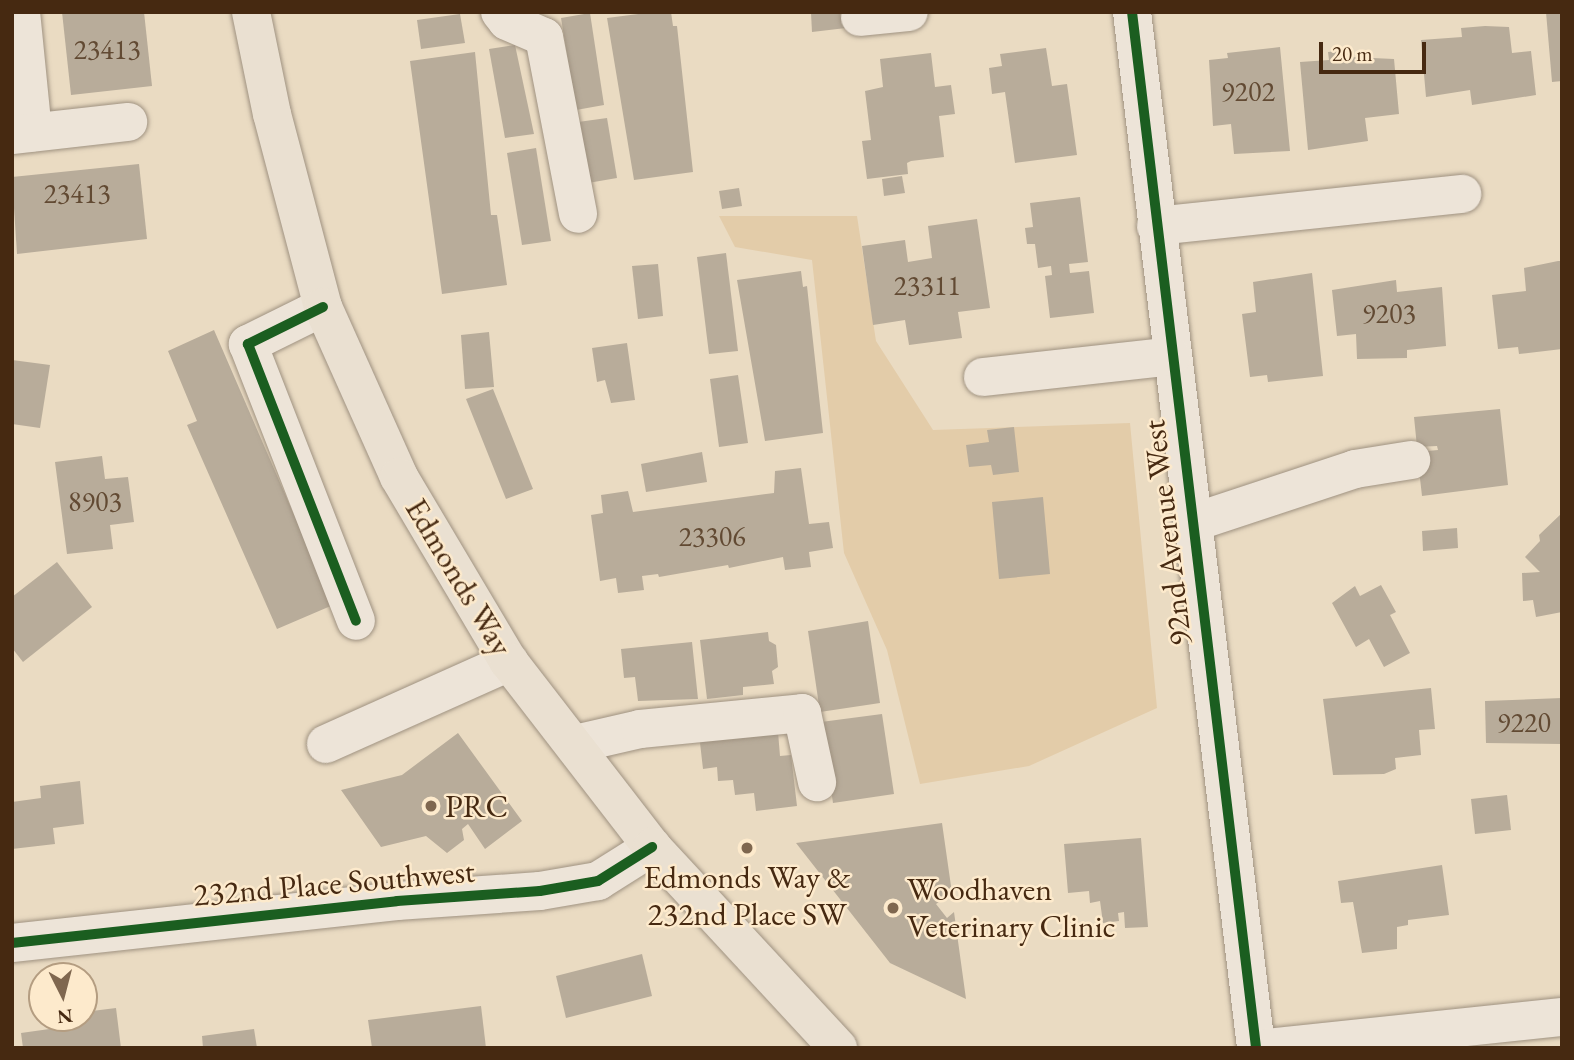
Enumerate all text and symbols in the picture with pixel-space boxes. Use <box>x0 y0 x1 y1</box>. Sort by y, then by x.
scale bar <box>1322 28 1429 72</box>
house number: 23413 <box>73 32 141 66</box>
text: 20 m <box>1332 40 1373 67</box>
house number: 9202 <box>1221 74 1275 108</box>
house number: 23413 <box>43 176 111 210</box>
house number: 23311 <box>893 268 961 302</box>
house number: 9203 <box>1362 296 1416 330</box>
street label: 92nd Avenue West <box>1134 418 1200 648</box>
house number: 8903 <box>68 484 122 518</box>
street label: Edmonds Way <box>397 491 521 663</box>
house number: 23306 <box>678 519 746 553</box>
house number: 9220 <box>1497 705 1551 739</box>
place label: PRC <box>445 787 508 825</box>
marker: PRC <box>423 798 439 814</box>
marker: Edmonds Way & 232nd Place SW <box>739 840 755 856</box>
street label: 232nd Place Southwest <box>192 852 476 914</box>
place label: Edmonds Way & 232nd Place SW <box>643 859 851 934</box>
place label: Woodhaven Veterinary Clinic <box>907 871 1116 946</box>
marker: Woodhaven Veterinary Clinic <box>885 900 901 916</box>
north arrow <box>28 962 98 1032</box>
text: N <box>56 1003 74 1030</box>

